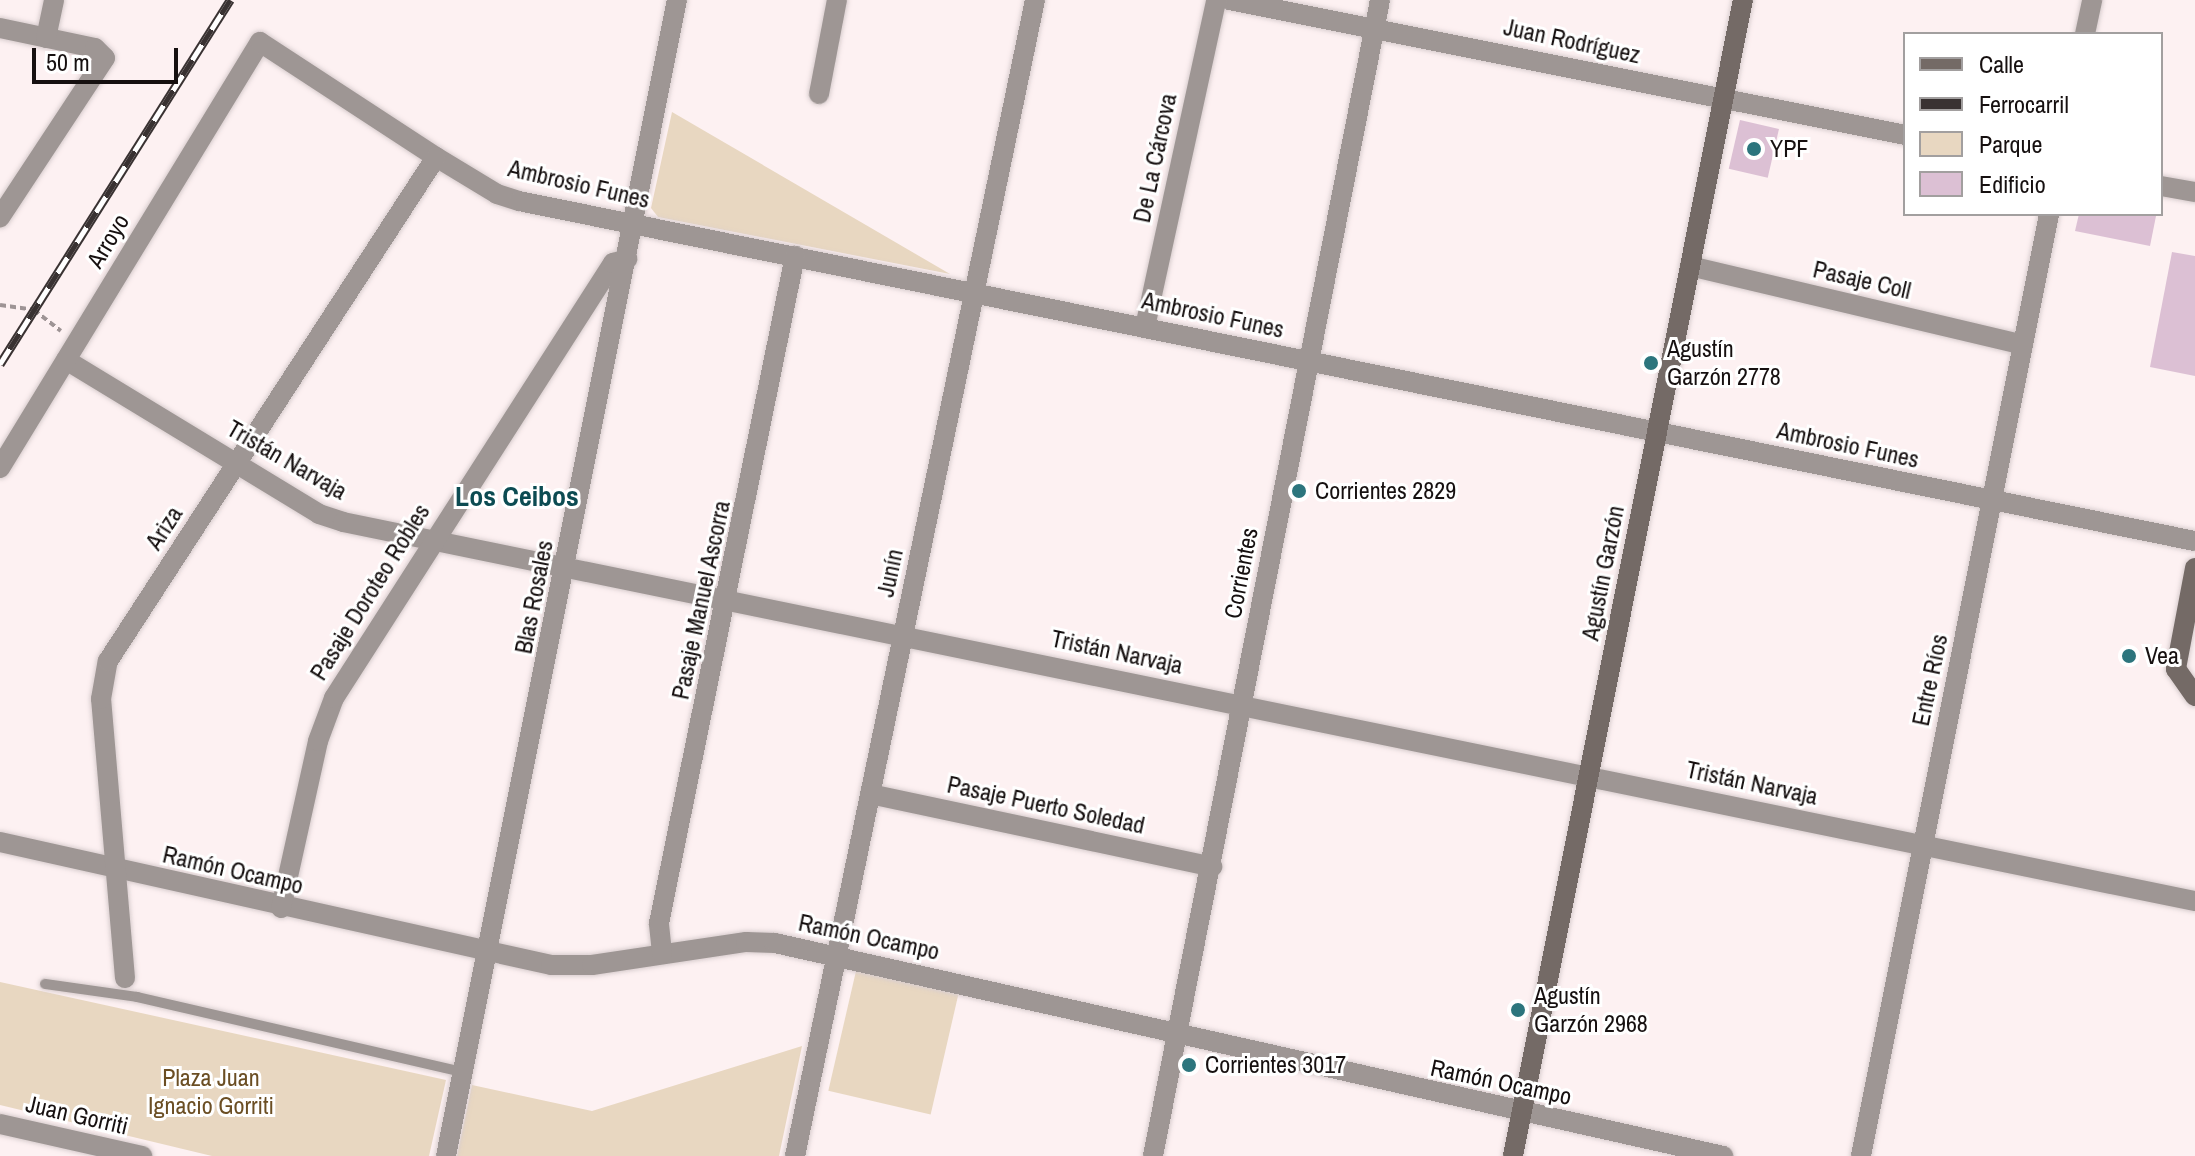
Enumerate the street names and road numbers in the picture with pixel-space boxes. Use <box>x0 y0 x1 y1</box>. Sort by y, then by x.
street label: Juan Rodríguez <box>1501 12 1643 70</box>
street label: De La Cárcova <box>1127 91 1183 225</box>
street label: Ambrosio Funes <box>505 154 653 214</box>
street label: Arroyo <box>81 209 135 273</box>
street label: Pasaje Coll <box>1810 255 1914 305</box>
street label: Ambrosio Funes <box>1139 286 1287 344</box>
street label: Tristán Narvaja <box>222 414 352 506</box>
street label: Ambrosio Funes <box>1774 416 1922 474</box>
street label: Pasaje Manuel Ascorra <box>666 498 736 702</box>
street label: Pasaje Doroteo Robles <box>304 499 436 685</box>
street label: Ariza <box>139 501 189 555</box>
street label: Agustín Garzón <box>1576 503 1630 643</box>
street label: Corrientes <box>1218 525 1264 621</box>
street label: Blas Rosales <box>509 538 559 656</box>
street label: Junín <box>871 546 909 600</box>
street label: Tristán Narvaja <box>1049 624 1185 680</box>
street label: Entre Ríos <box>1906 632 1954 728</box>
street label: Tristán Narvaja <box>1684 755 1820 811</box>
street label: Pasaje Puerto Soledad <box>945 770 1147 840</box>
street label: Ramón Ocampo <box>160 840 306 900</box>
street label: Ramón Ocampo <box>796 908 942 966</box>
street label: Ramón Ocampo <box>1428 1053 1574 1111</box>
street label: Juan Gorriti <box>23 1089 131 1141</box>

